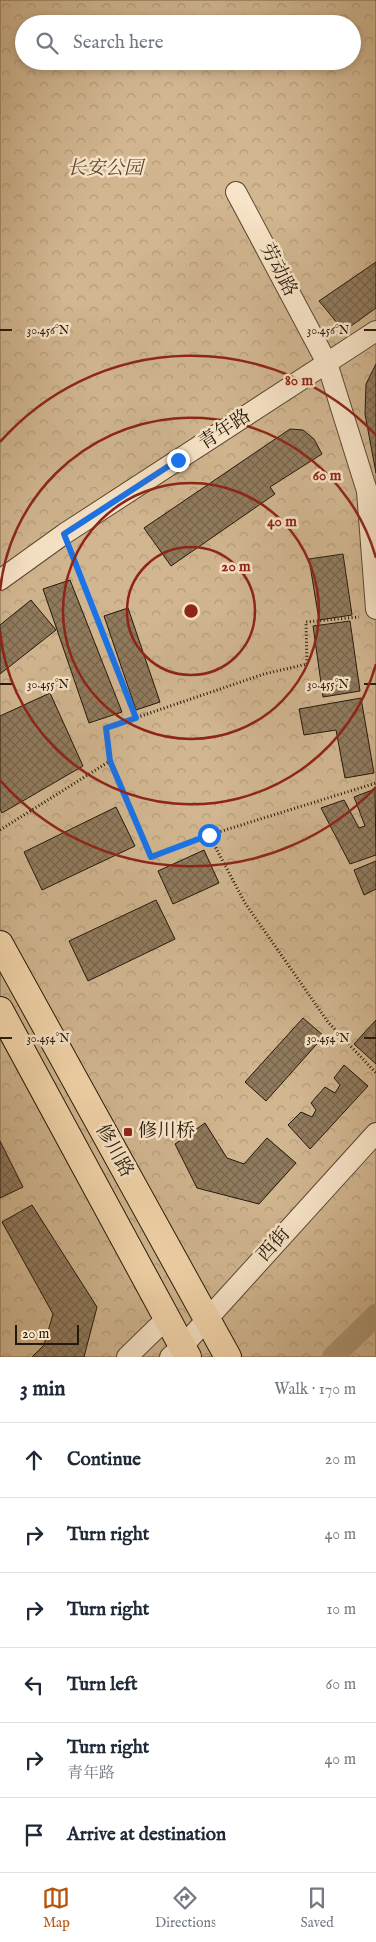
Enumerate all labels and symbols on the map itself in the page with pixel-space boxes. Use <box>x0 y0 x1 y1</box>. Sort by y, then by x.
park label: 长安公园 <box>67 157 146 181</box>
street label: 劳动路 <box>254 239 302 301</box>
text: 30.456°N <box>27 323 70 338</box>
text: 30.456°N <box>307 323 350 338</box>
text: 80 m <box>285 371 313 390</box>
street label: 青年路 <box>195 404 255 456</box>
route end <box>167 449 190 472</box>
text: 60 m <box>313 466 342 485</box>
text: 40 m <box>267 512 297 531</box>
text: 20 m <box>221 557 251 576</box>
centre of rings <box>182 602 200 620</box>
text: 30.455°N <box>27 677 69 692</box>
text: 30.455°N <box>307 677 349 692</box>
route start <box>198 824 221 847</box>
text: 30.454°N <box>26 1031 70 1046</box>
text: 30.454°N <box>306 1031 350 1046</box>
street label: 修川路 <box>90 1120 138 1182</box>
place label: 修川桥 <box>138 1120 195 1144</box>
marker: 修川桥 <box>122 1126 134 1138</box>
street label: 西街 <box>252 1223 296 1267</box>
scale bar <box>15 1322 79 1345</box>

